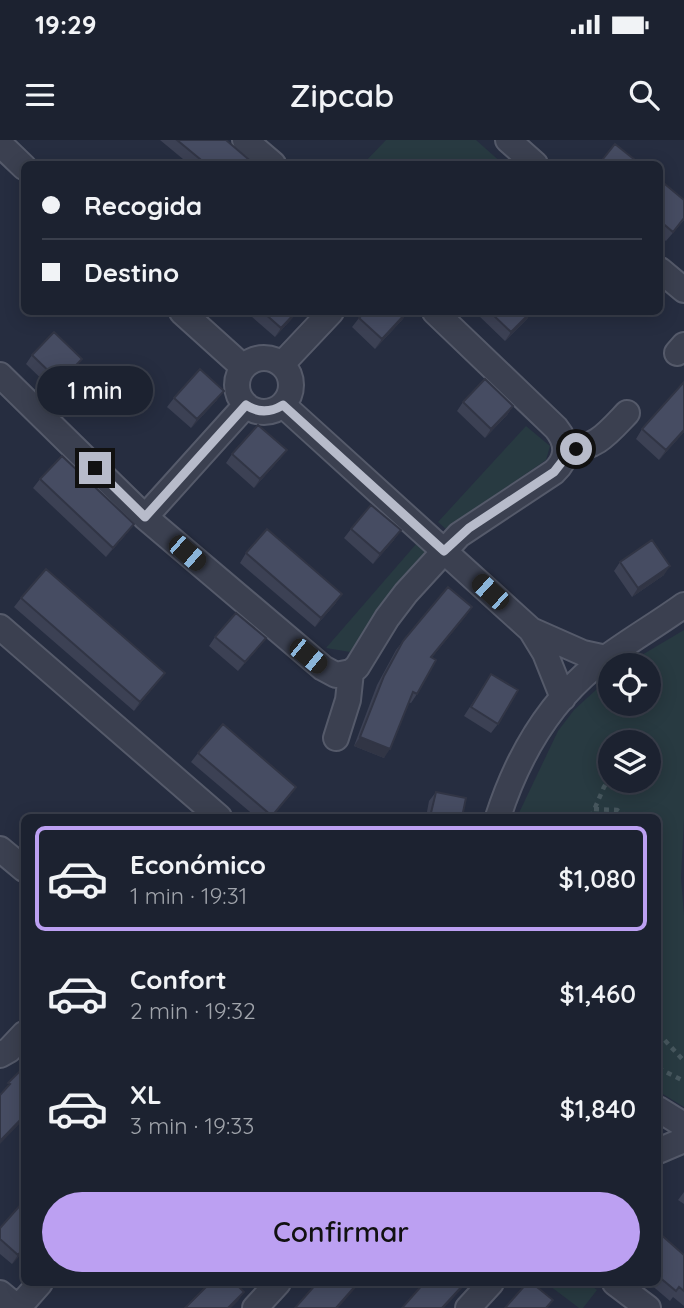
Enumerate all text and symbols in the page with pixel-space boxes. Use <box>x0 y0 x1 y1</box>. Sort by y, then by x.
text: 19:29 <box>35 8 97 41</box>
text: Zipcab <box>290 75 394 115</box>
icon: menu <box>21 76 59 114</box>
icon: search <box>625 76 663 114</box>
text: Recogida <box>84 189 202 222</box>
text: Destino <box>84 256 179 289</box>
callout: 1 min <box>37 366 153 416</box>
text: 1 min <box>67 376 123 405</box>
route start <box>560 433 592 465</box>
route end <box>79 452 111 484</box>
car <box>165 531 210 575</box>
car <box>468 570 513 614</box>
car <box>286 635 331 677</box>
map controls <box>598 653 661 793</box>
button: locate <box>598 653 661 716</box>
button: layers <box>598 730 661 793</box>
icon: car <box>46 847 109 910</box>
text: Económico <box>130 848 266 881</box>
text: $1,080 <box>559 862 636 895</box>
text: 1 min · 19:31 <box>130 881 247 910</box>
icon: car <box>46 962 109 1025</box>
text: Confort <box>130 963 227 996</box>
text: $1,460 <box>560 977 636 1010</box>
text: 2 min · 19:32 <box>130 996 256 1025</box>
icon: car <box>46 1077 109 1140</box>
text: XL <box>130 1078 162 1111</box>
text: $1,840 <box>560 1092 636 1125</box>
text: 3 min · 19:33 <box>130 1111 254 1140</box>
button: Confirmar <box>42 1192 640 1272</box>

